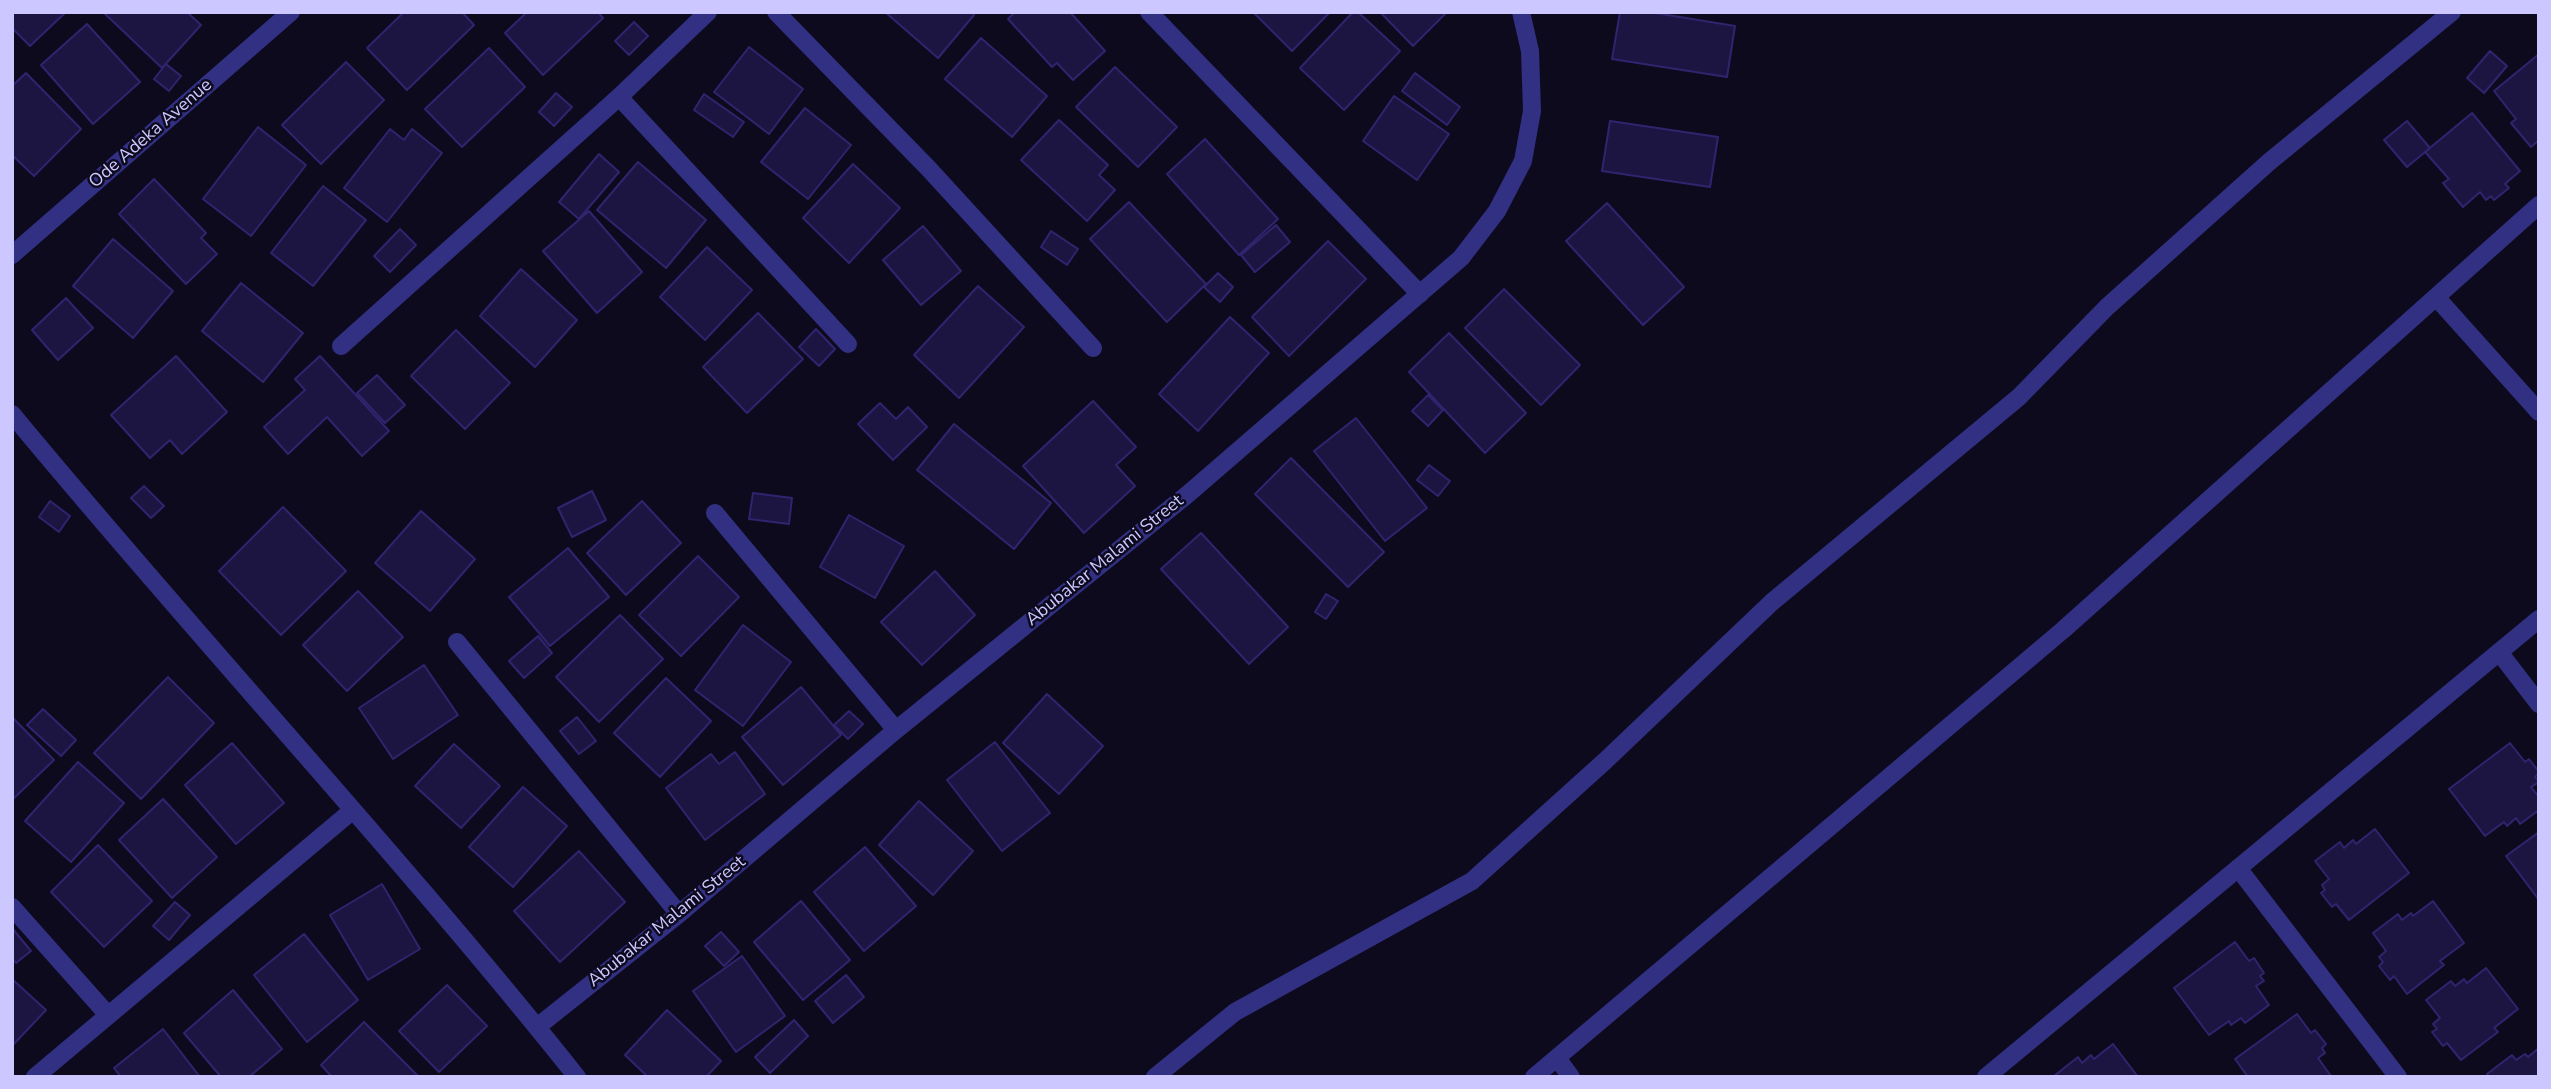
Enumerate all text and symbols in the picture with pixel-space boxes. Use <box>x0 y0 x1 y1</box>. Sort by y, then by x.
street label: Ode Adeka Avenue <box>85 75 217 193</box>
street label: Abubakar Malami Street <box>1022 491 1188 631</box>
street label: Abubakar Malami Street <box>584 852 750 992</box>

